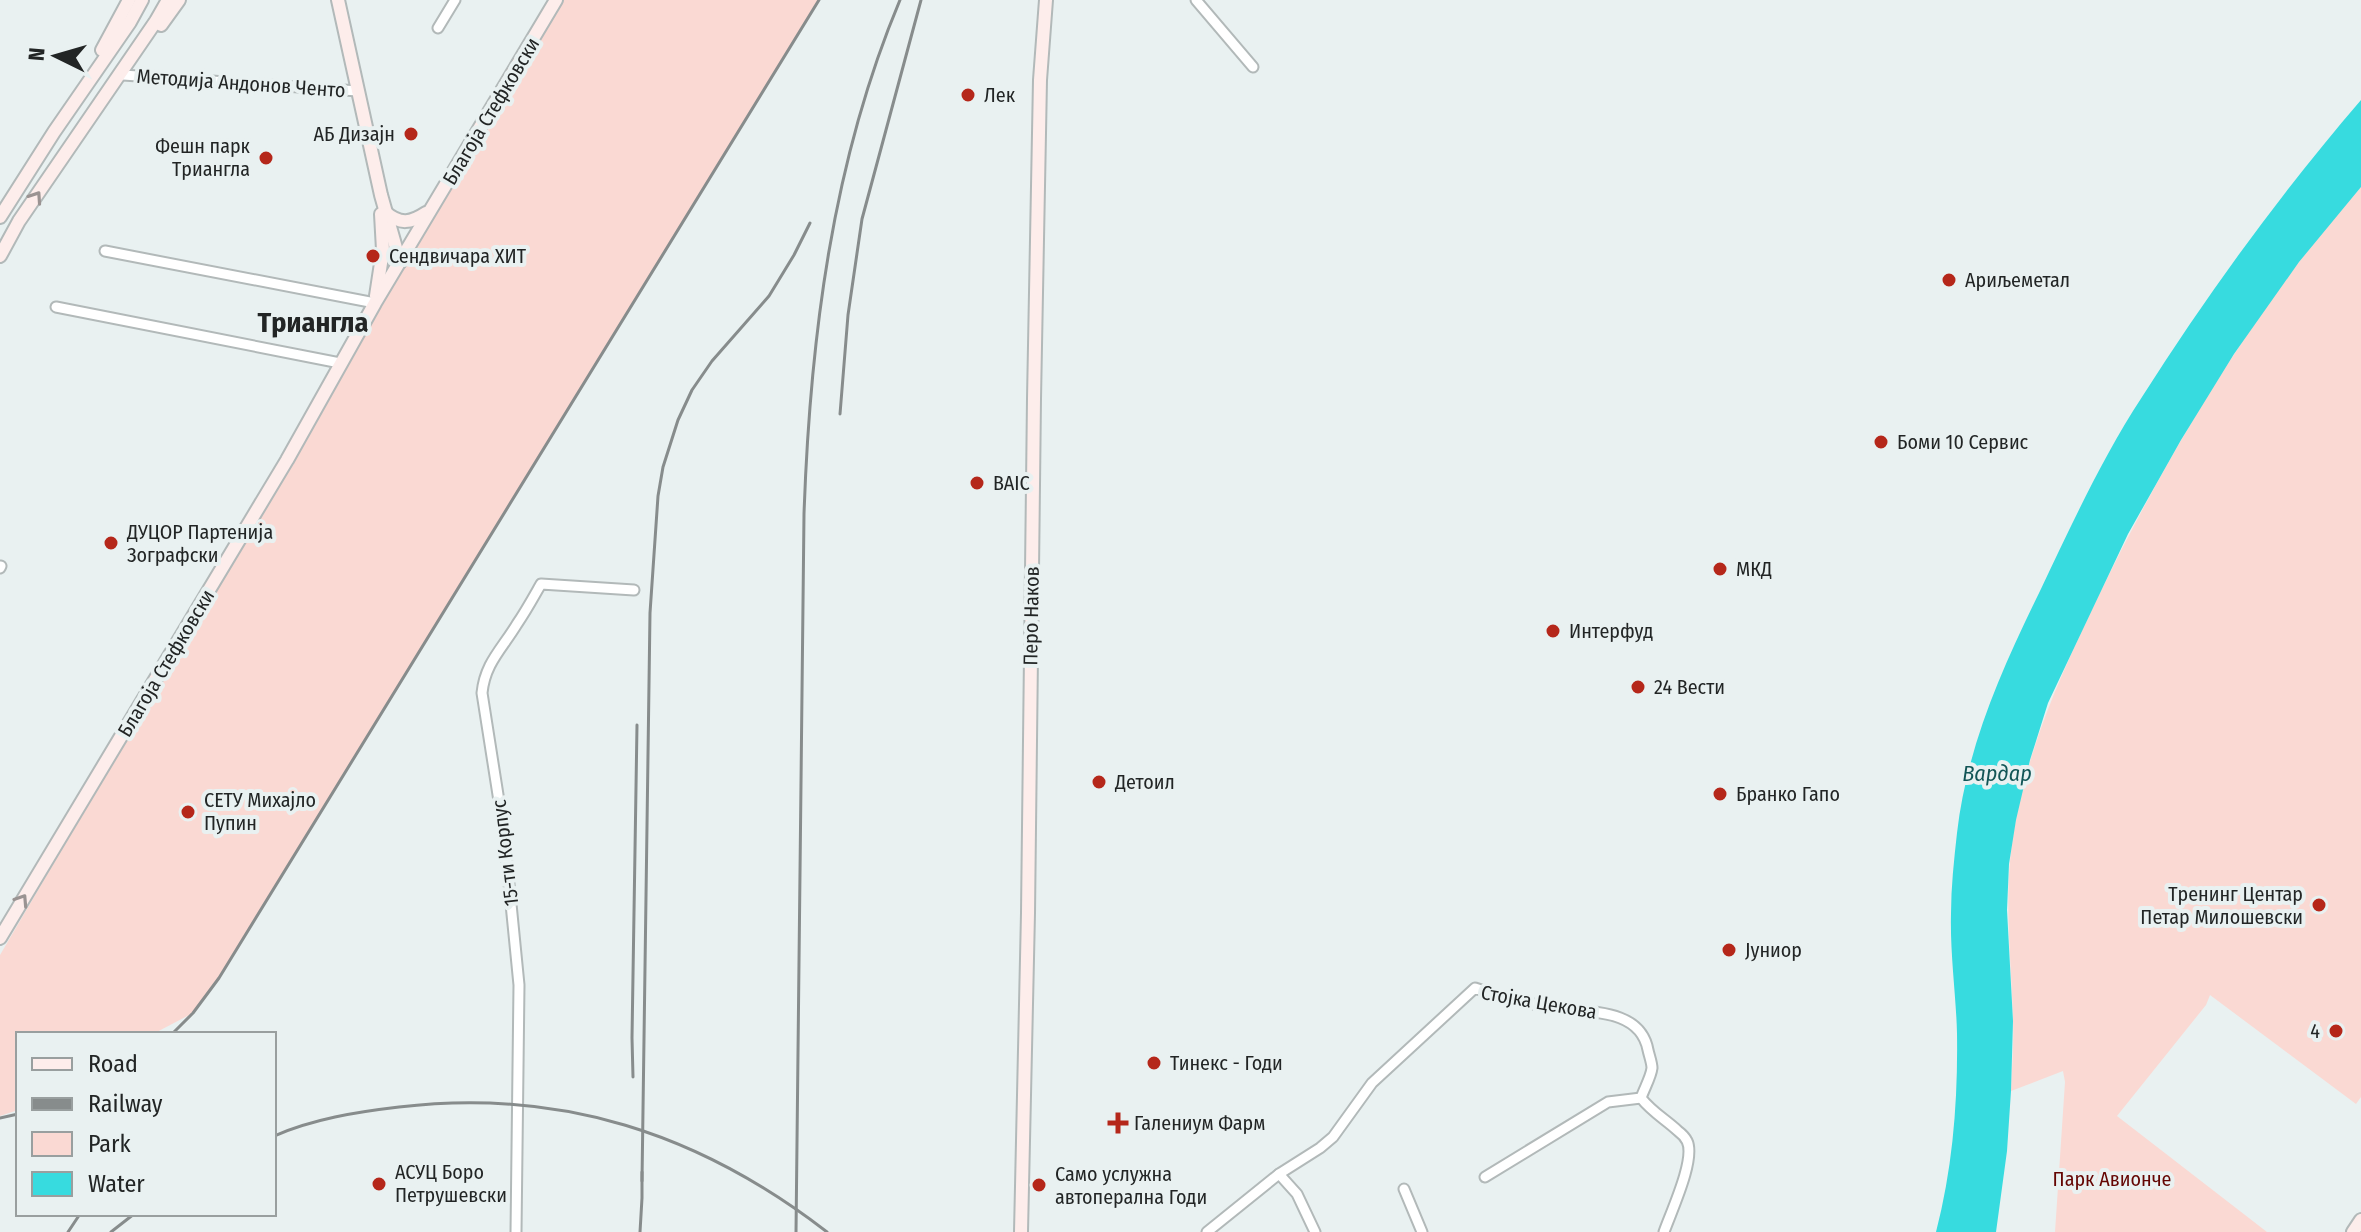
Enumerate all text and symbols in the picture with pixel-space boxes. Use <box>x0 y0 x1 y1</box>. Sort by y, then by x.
north arrow <box>16 16 96 96</box>
street label: Благоја Стефковски <box>438 33 544 189</box>
text: N <box>23 47 51 62</box>
street label: Методија Андонов Ченто <box>136 64 346 102</box>
place label: Лек <box>984 83 1016 107</box>
marker: Лек <box>959 86 977 104</box>
place label: АБ Дизајн <box>313 122 395 146</box>
marker: АБ Дизајн <box>402 125 420 143</box>
place label: Фешн парк Триангла <box>155 134 251 181</box>
marker: Фешн парк Триангла <box>257 149 275 167</box>
one-way arrow <box>26 191 41 205</box>
place label: Сендвичара ХИТ <box>389 244 527 268</box>
marker: Сендвичара ХИТ <box>364 247 382 265</box>
place label: Ариљеметал <box>1965 268 2070 292</box>
marker: Ариљеметал <box>1940 271 1958 289</box>
district label: Триангла <box>258 306 368 339</box>
place label: Боми 10 Сервис <box>1897 430 2029 454</box>
marker: Боми 10 Сервис <box>1872 433 1890 451</box>
place label: BAIC <box>993 471 1030 495</box>
marker: BAIC <box>968 474 986 492</box>
place label: ДУЦОР Партенија Зографски <box>126 520 273 567</box>
marker: ДУЦОР Партенија Зографски <box>102 534 120 552</box>
place label: МКД <box>1736 557 1772 581</box>
marker: МКД <box>1711 560 1729 578</box>
street label: Перо Наков <box>1018 566 1044 666</box>
street label: Благоја Стефковски <box>113 585 219 741</box>
place label: Интерфуд <box>1569 619 1653 643</box>
marker: Интерфуд <box>1544 622 1562 640</box>
place label: 24 Вести <box>1654 675 1725 699</box>
marker: 24 Вести <box>1629 678 1647 696</box>
water label: Вардар <box>1962 760 2032 787</box>
place label: Детоил <box>1114 770 1175 794</box>
marker: Детоил <box>1090 773 1108 791</box>
place label: Бранко Гапо <box>1736 782 1840 806</box>
marker: Бранко Гапо <box>1711 785 1729 803</box>
place label: СЕТУ Михајло Пупин <box>204 788 316 835</box>
street label: 15-ти Корпус <box>487 798 523 908</box>
marker: СЕТУ Михајло Пупин <box>179 803 197 821</box>
place label: Тренинг Центар Петар Милошевски <box>2140 882 2303 929</box>
one-way arrow <box>12 895 27 909</box>
marker: Тренинг Центар Петар Милошевски <box>2310 896 2328 914</box>
place label: Јуниор <box>1745 938 1802 962</box>
marker: Јуниор <box>1720 941 1738 959</box>
street label: Стојка Цекова <box>1479 980 1599 1024</box>
place label: 4 <box>2310 1019 2320 1043</box>
marker: 4 <box>2327 1022 2345 1040</box>
legend <box>16 1032 276 1216</box>
text: Road <box>88 1050 138 1078</box>
place label: Тинекс - Годи <box>1170 1051 1283 1075</box>
marker: Тинекс - Годи <box>1145 1054 1163 1072</box>
text: Railway <box>88 1090 163 1118</box>
place label: Галениум Фарм <box>1134 1111 1265 1135</box>
marker: Галениум Фарм <box>1109 1114 1127 1132</box>
text: Park <box>88 1130 131 1158</box>
place label: АСУЦ Боро Петрушевски <box>395 1160 507 1207</box>
place label: Само услужна автоперална Годи <box>1055 1162 1207 1209</box>
park label: Парк Авионче <box>2053 1167 2171 1191</box>
text: Water <box>88 1170 145 1198</box>
marker: АСУЦ Боро Петрушевски <box>370 1175 388 1193</box>
marker: Само услужна автоперална Годи <box>1030 1176 1048 1194</box>

